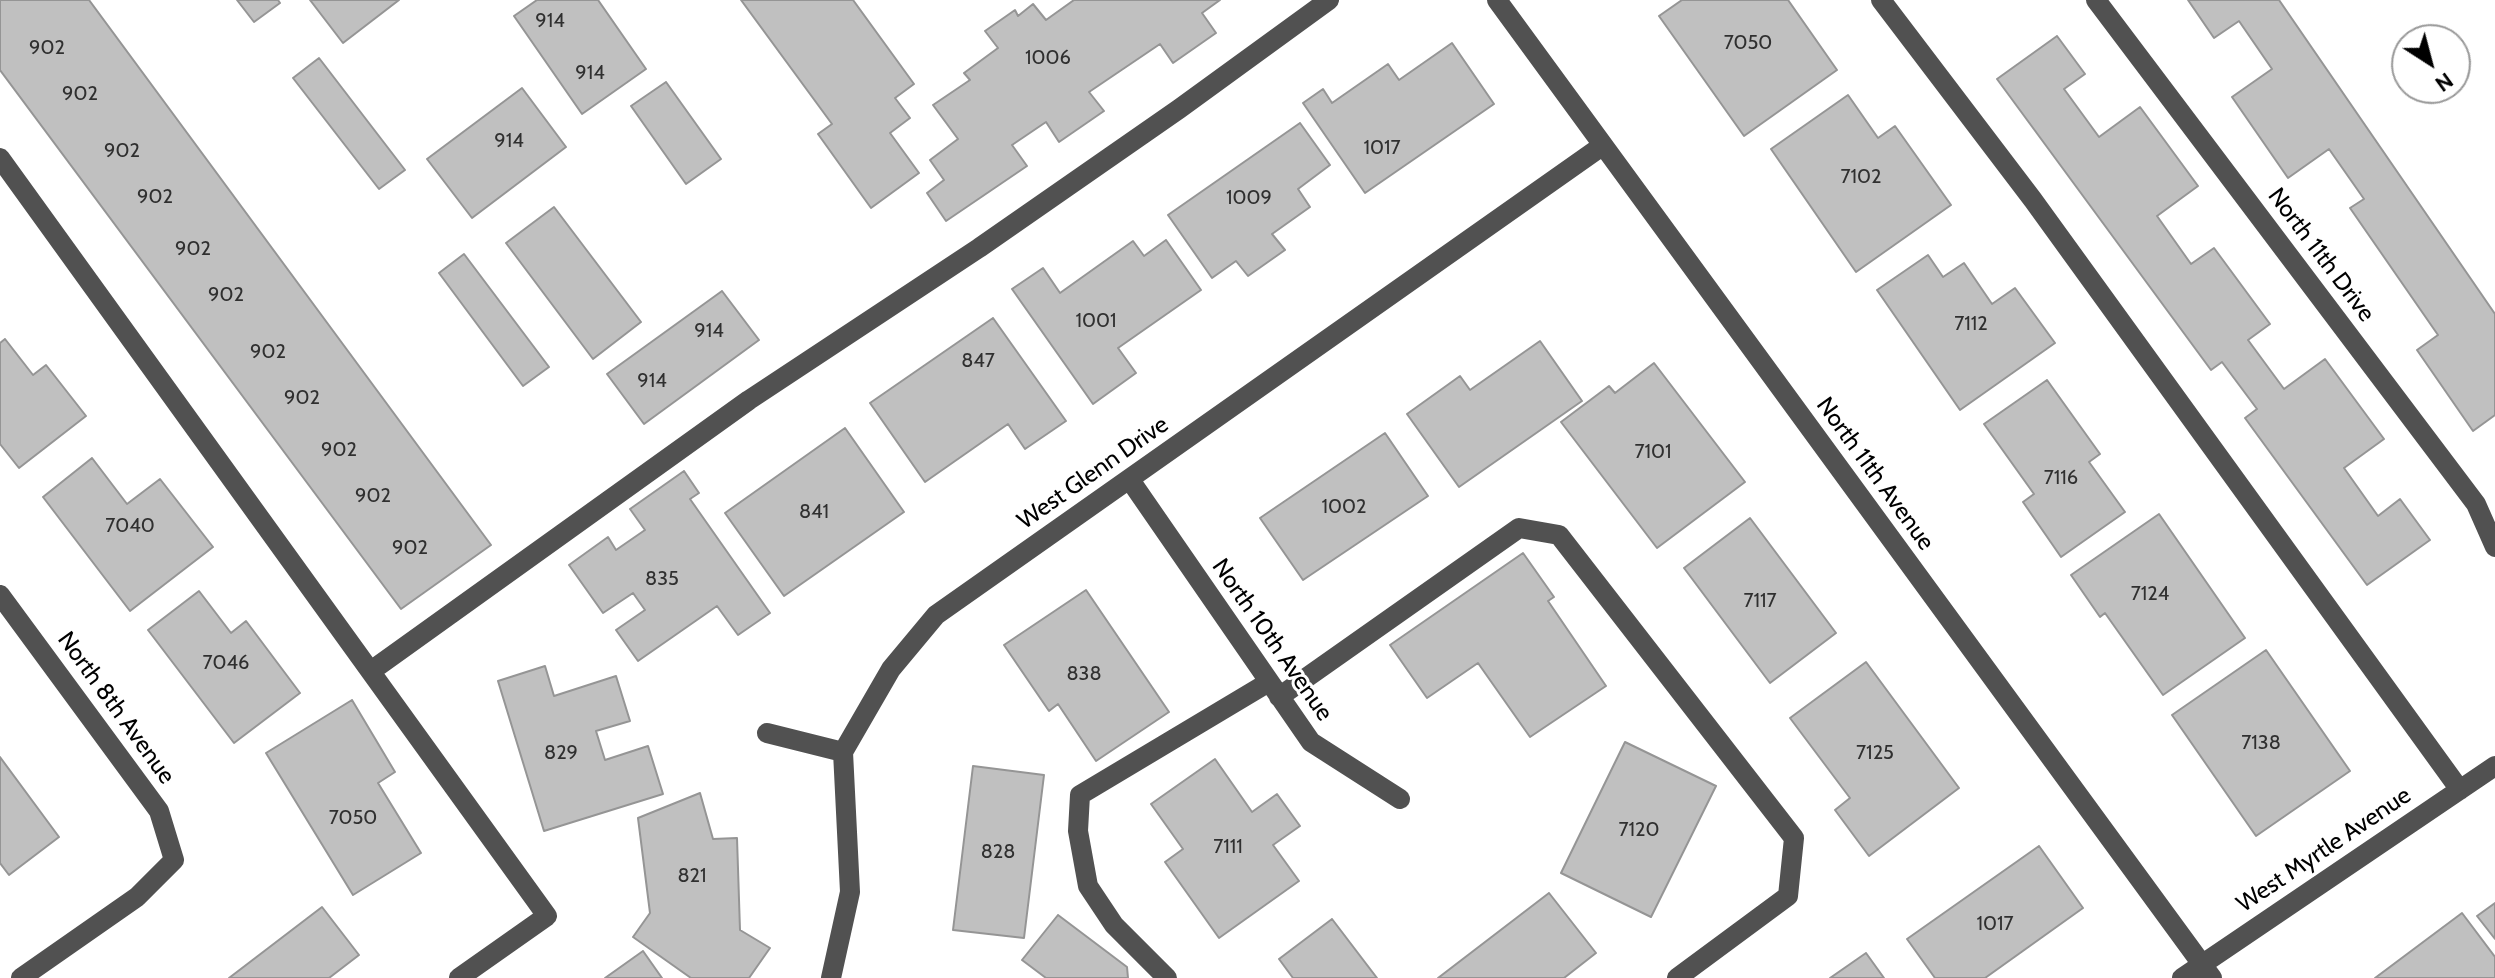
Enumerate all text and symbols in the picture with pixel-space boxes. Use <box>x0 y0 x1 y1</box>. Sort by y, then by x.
house number: 914 <box>535 9 565 33</box>
north arrow <box>2391 24 2471 104</box>
house number: 7050 <box>1724 31 1772 55</box>
house number: 902 <box>29 36 65 60</box>
house number: 1006 <box>1025 46 1071 70</box>
house number: 914 <box>575 61 605 85</box>
text: N <box>2430 67 2458 98</box>
house number: 902 <box>62 82 98 106</box>
house number: 914 <box>494 129 524 153</box>
house number: 1017 <box>1363 136 1401 160</box>
house number: 902 <box>104 139 140 163</box>
house number: 7102 <box>1840 165 1882 189</box>
street label: North 11th Drive <box>2261 183 2381 327</box>
house number: 902 <box>137 185 173 209</box>
house number: 1009 <box>1226 186 1272 210</box>
house number: 902 <box>175 237 211 261</box>
house number: 902 <box>208 283 244 307</box>
house number: 1001 <box>1076 309 1116 333</box>
house number: 7112 <box>1954 312 1988 336</box>
house number: 914 <box>694 319 724 343</box>
house number: 902 <box>250 340 286 364</box>
house number: 847 <box>961 349 995 373</box>
house number: 914 <box>637 369 667 393</box>
house number: 902 <box>284 386 320 410</box>
street label: North 11th Avenue <box>1810 392 1940 556</box>
street label: West Glenn Drive <box>1012 410 1174 536</box>
house number: 902 <box>321 438 357 462</box>
house number: 7101 <box>1634 440 1672 464</box>
house number: 7116 <box>2044 466 2078 490</box>
house number: 902 <box>355 484 391 508</box>
house number: 1002 <box>1322 495 1366 519</box>
house number: 841 <box>799 500 829 524</box>
house number: 7040 <box>105 514 155 538</box>
house number: 902 <box>392 536 428 560</box>
street label: North 10th Avenue <box>1205 554 1339 726</box>
house number: 835 <box>645 567 679 591</box>
house number: 7124 <box>2131 582 2169 606</box>
house number: 7117 <box>1743 589 1777 613</box>
street label: North 8th Avenue <box>51 626 181 790</box>
house number: 7046 <box>203 651 249 675</box>
house number: 838 <box>1066 662 1102 686</box>
house number: 7138 <box>2241 731 2281 755</box>
house number: 829 <box>544 741 578 765</box>
house number: 7125 <box>1856 741 1894 765</box>
street label: West Myrtle Avenue <box>2232 781 2416 919</box>
house number: 7050 <box>329 806 377 830</box>
house number: 7120 <box>1618 818 1660 842</box>
house number: 7111 <box>1213 835 1243 859</box>
house number: 828 <box>981 840 1015 864</box>
house number: 821 <box>677 864 707 888</box>
house number: 1017 <box>1976 912 2014 936</box>

